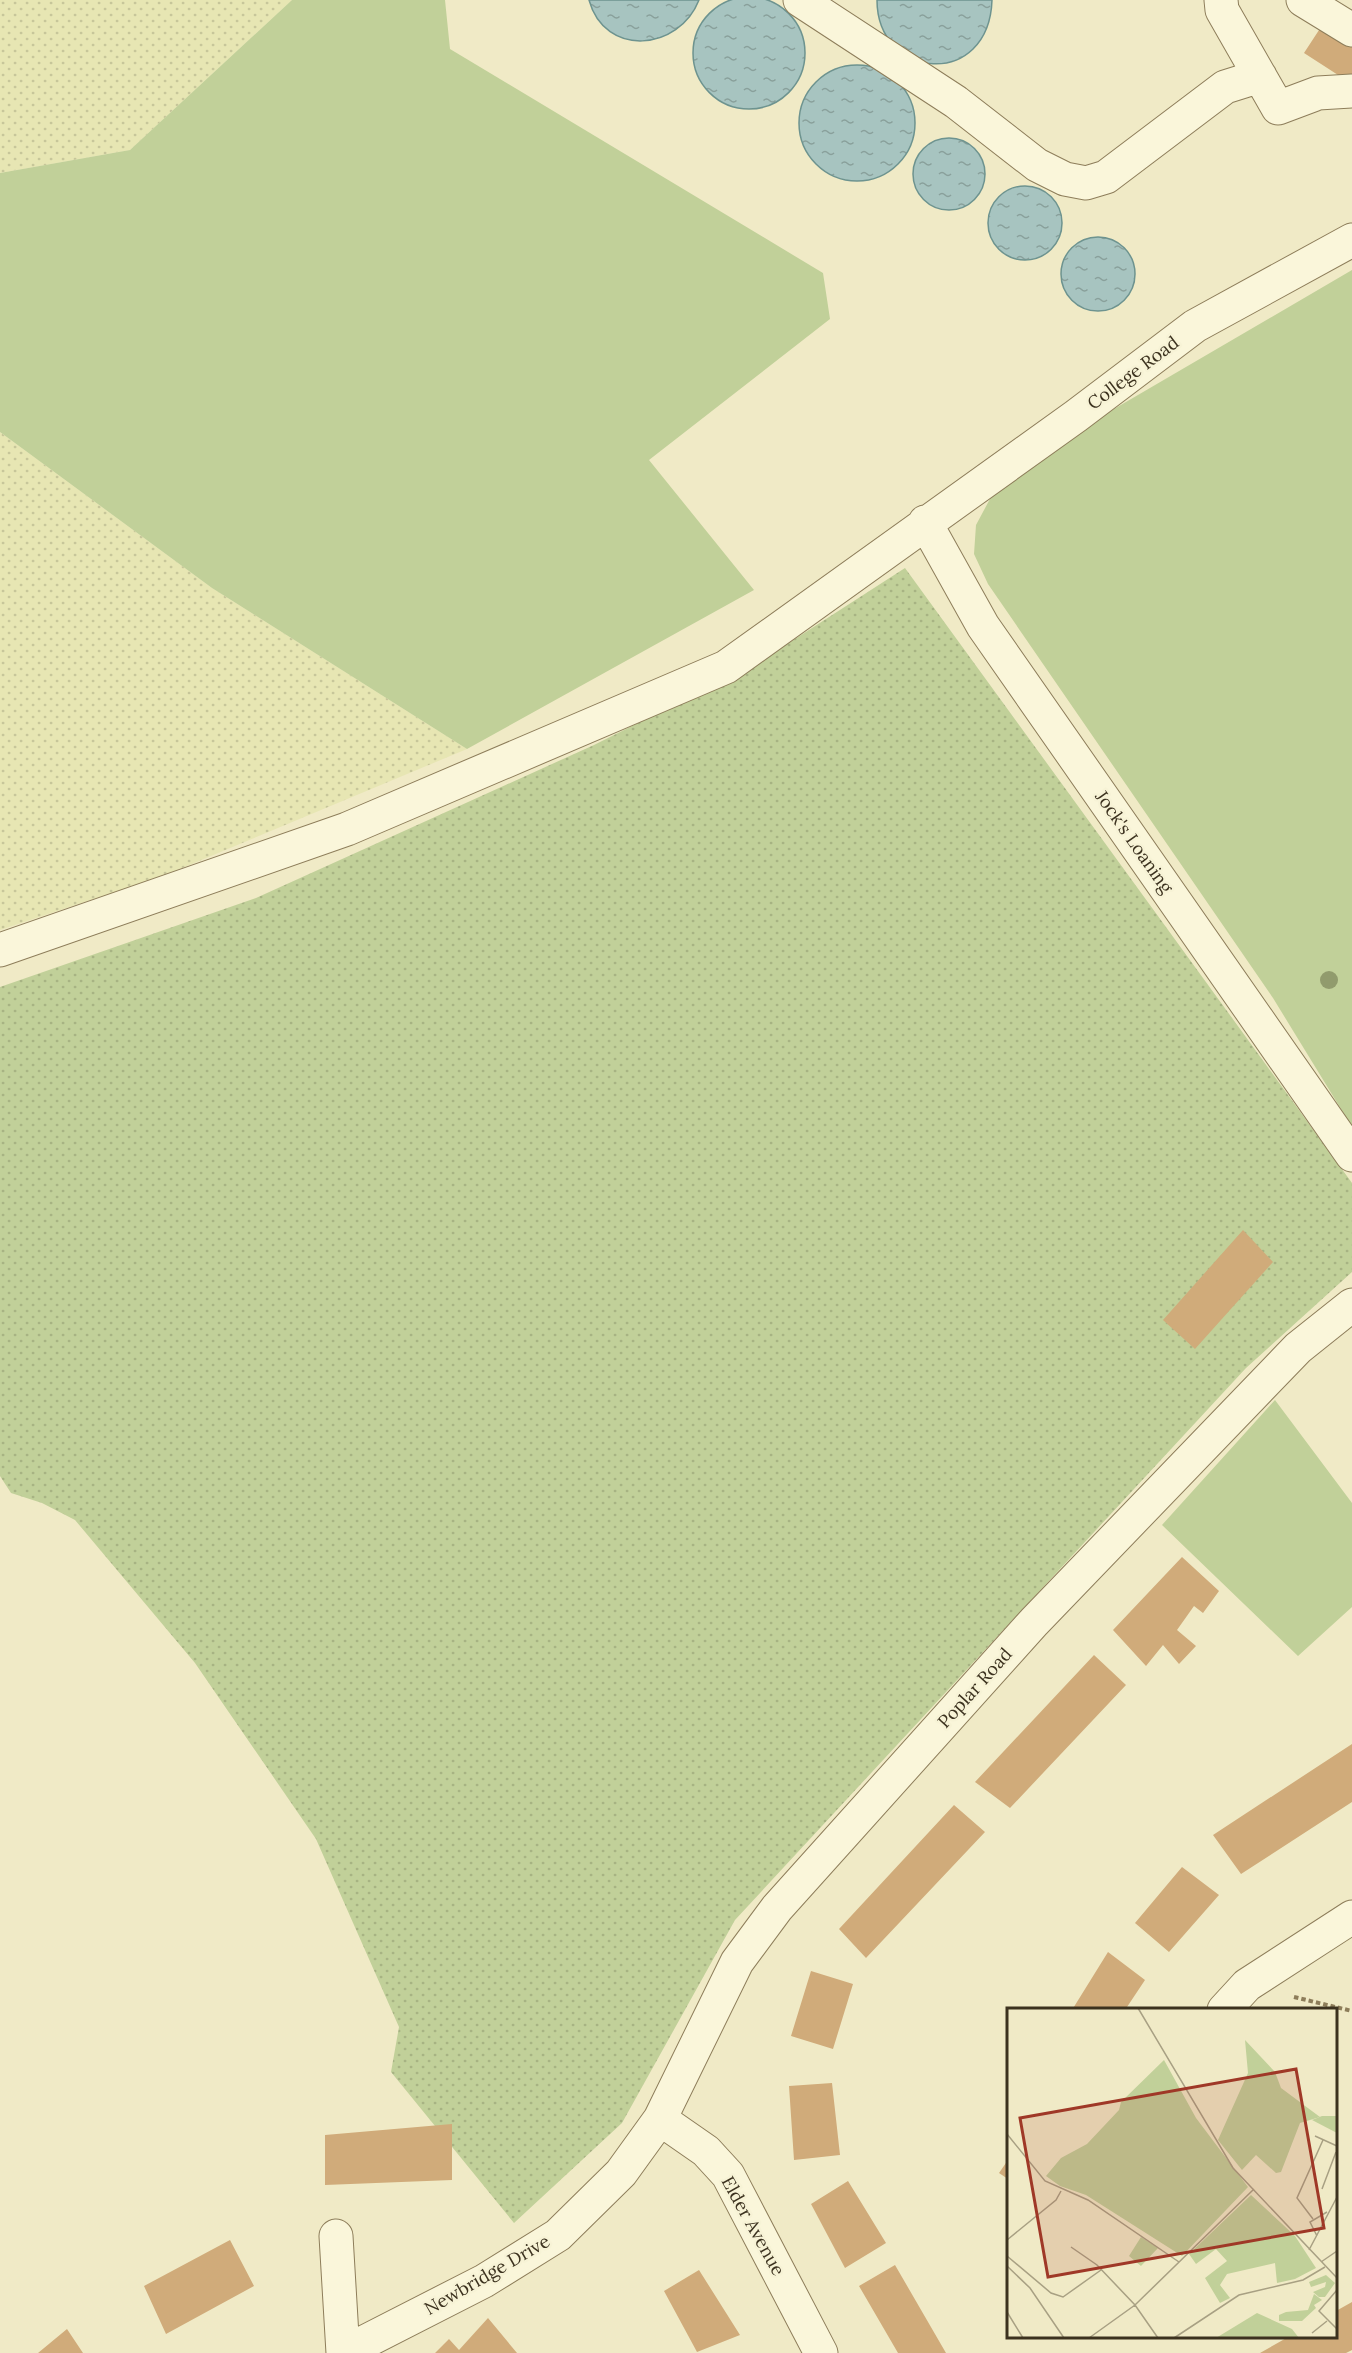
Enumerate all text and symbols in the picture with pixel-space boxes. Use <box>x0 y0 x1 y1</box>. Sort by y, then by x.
street label: College Road <box>1082 331 1183 415</box>
street label: Jock's Loaning <box>1090 785 1179 898</box>
street label: Poplar Road <box>932 1642 1017 1733</box>
inset map <box>1007 2008 1337 2338</box>
street label: Elder Avenue <box>717 2172 790 2280</box>
street label: Newbridge Drive <box>420 2229 554 2320</box>

